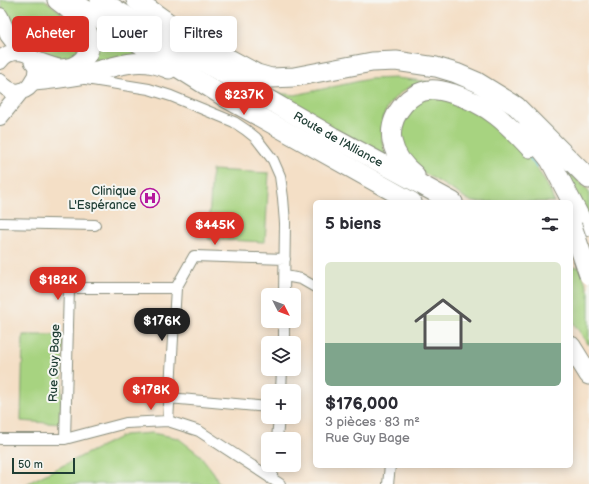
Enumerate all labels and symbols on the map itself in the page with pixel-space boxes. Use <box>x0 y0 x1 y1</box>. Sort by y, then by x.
pin: $237K <box>216 82 272 116</box>
street label: Route de l'Alliance <box>291 109 385 171</box>
place label: Clinique L'Espérance <box>68 184 136 213</box>
hospital icon: Clinique L'Espérance <box>139 187 161 209</box>
pin: $445K <box>187 212 243 246</box>
pin: $182K <box>30 267 86 301</box>
north arrow <box>261 288 301 328</box>
pin: $176K <box>134 308 190 342</box>
street label: Rue Guy Bage <box>46 324 63 402</box>
pin: $178K <box>123 377 179 411</box>
scale bar <box>12 456 75 475</box>

